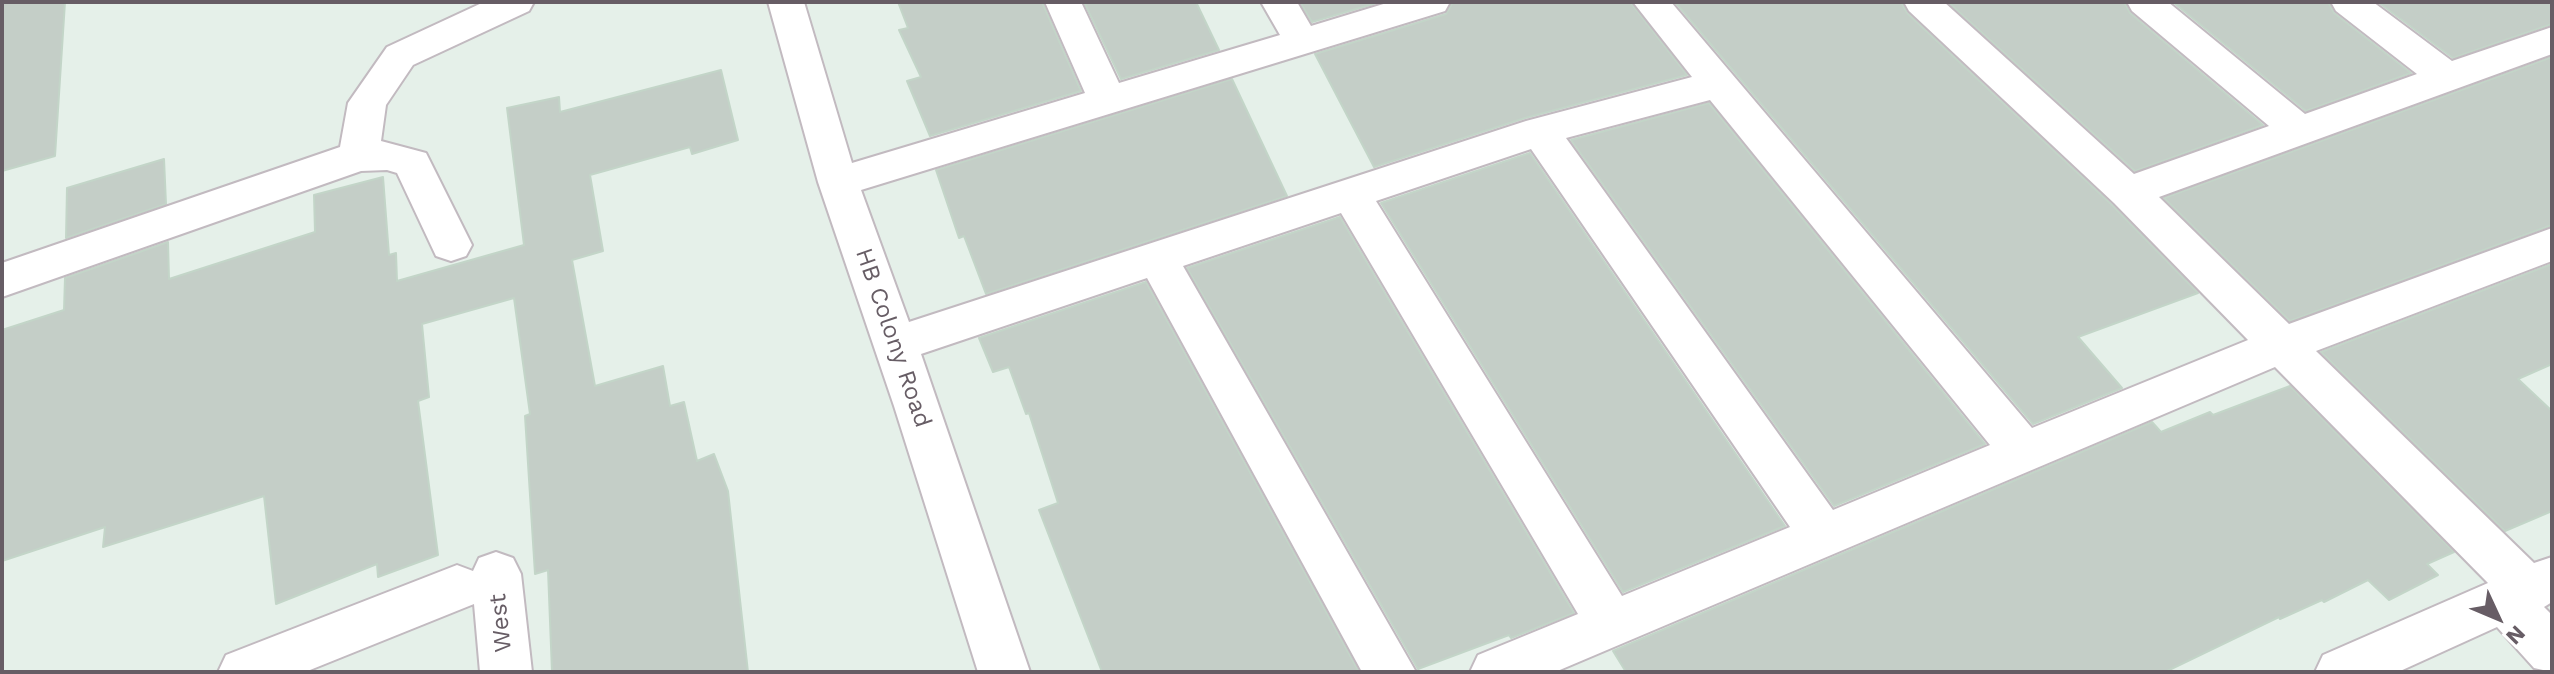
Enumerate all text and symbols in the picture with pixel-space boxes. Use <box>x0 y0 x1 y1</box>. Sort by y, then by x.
street label: HB Colony Road <box>849 245 937 431</box>
north arrow <box>2458 578 2538 658</box>
street label: West <box>484 592 518 654</box>
text: N <box>2501 620 2530 650</box>

